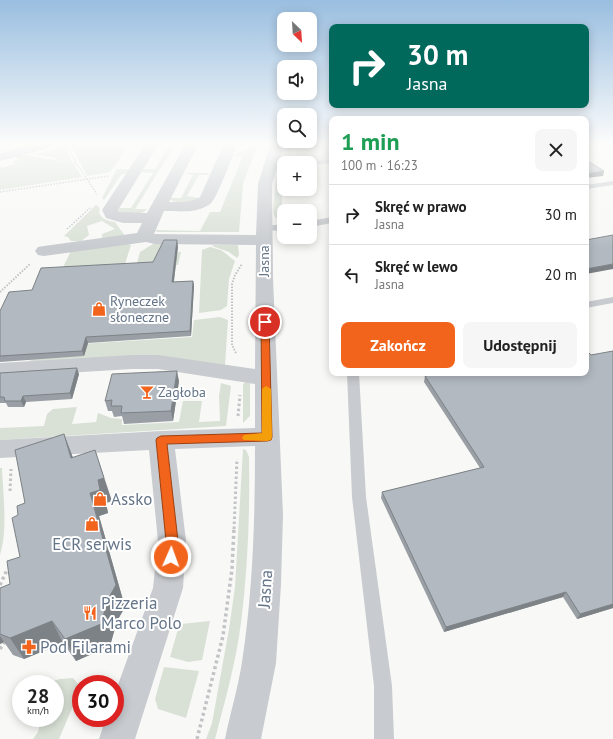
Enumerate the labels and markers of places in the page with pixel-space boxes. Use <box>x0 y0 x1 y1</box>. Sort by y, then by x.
place label: Ryneczek słoneczne <box>110 292 169 326</box>
shop icon: Ryneczek słoneczne <box>91 301 107 317</box>
pin <box>248 305 282 339</box>
place label: Zagłoba <box>158 383 206 401</box>
bar icon: Zagłoba <box>139 384 155 400</box>
place label: Assko <box>111 488 152 510</box>
shop icon: Assko <box>92 491 108 507</box>
shop icon: ECR serwis <box>84 516 100 532</box>
place label: ECR serwis <box>52 533 132 555</box>
place label: Pizzeria Marco Polo <box>101 592 182 634</box>
restaurant icon: Pizzeria Marco Polo <box>82 605 98 621</box>
place label: Pod Filarami <box>40 636 131 658</box>
pharmacy icon: Pod Filarami <box>21 639 37 655</box>

